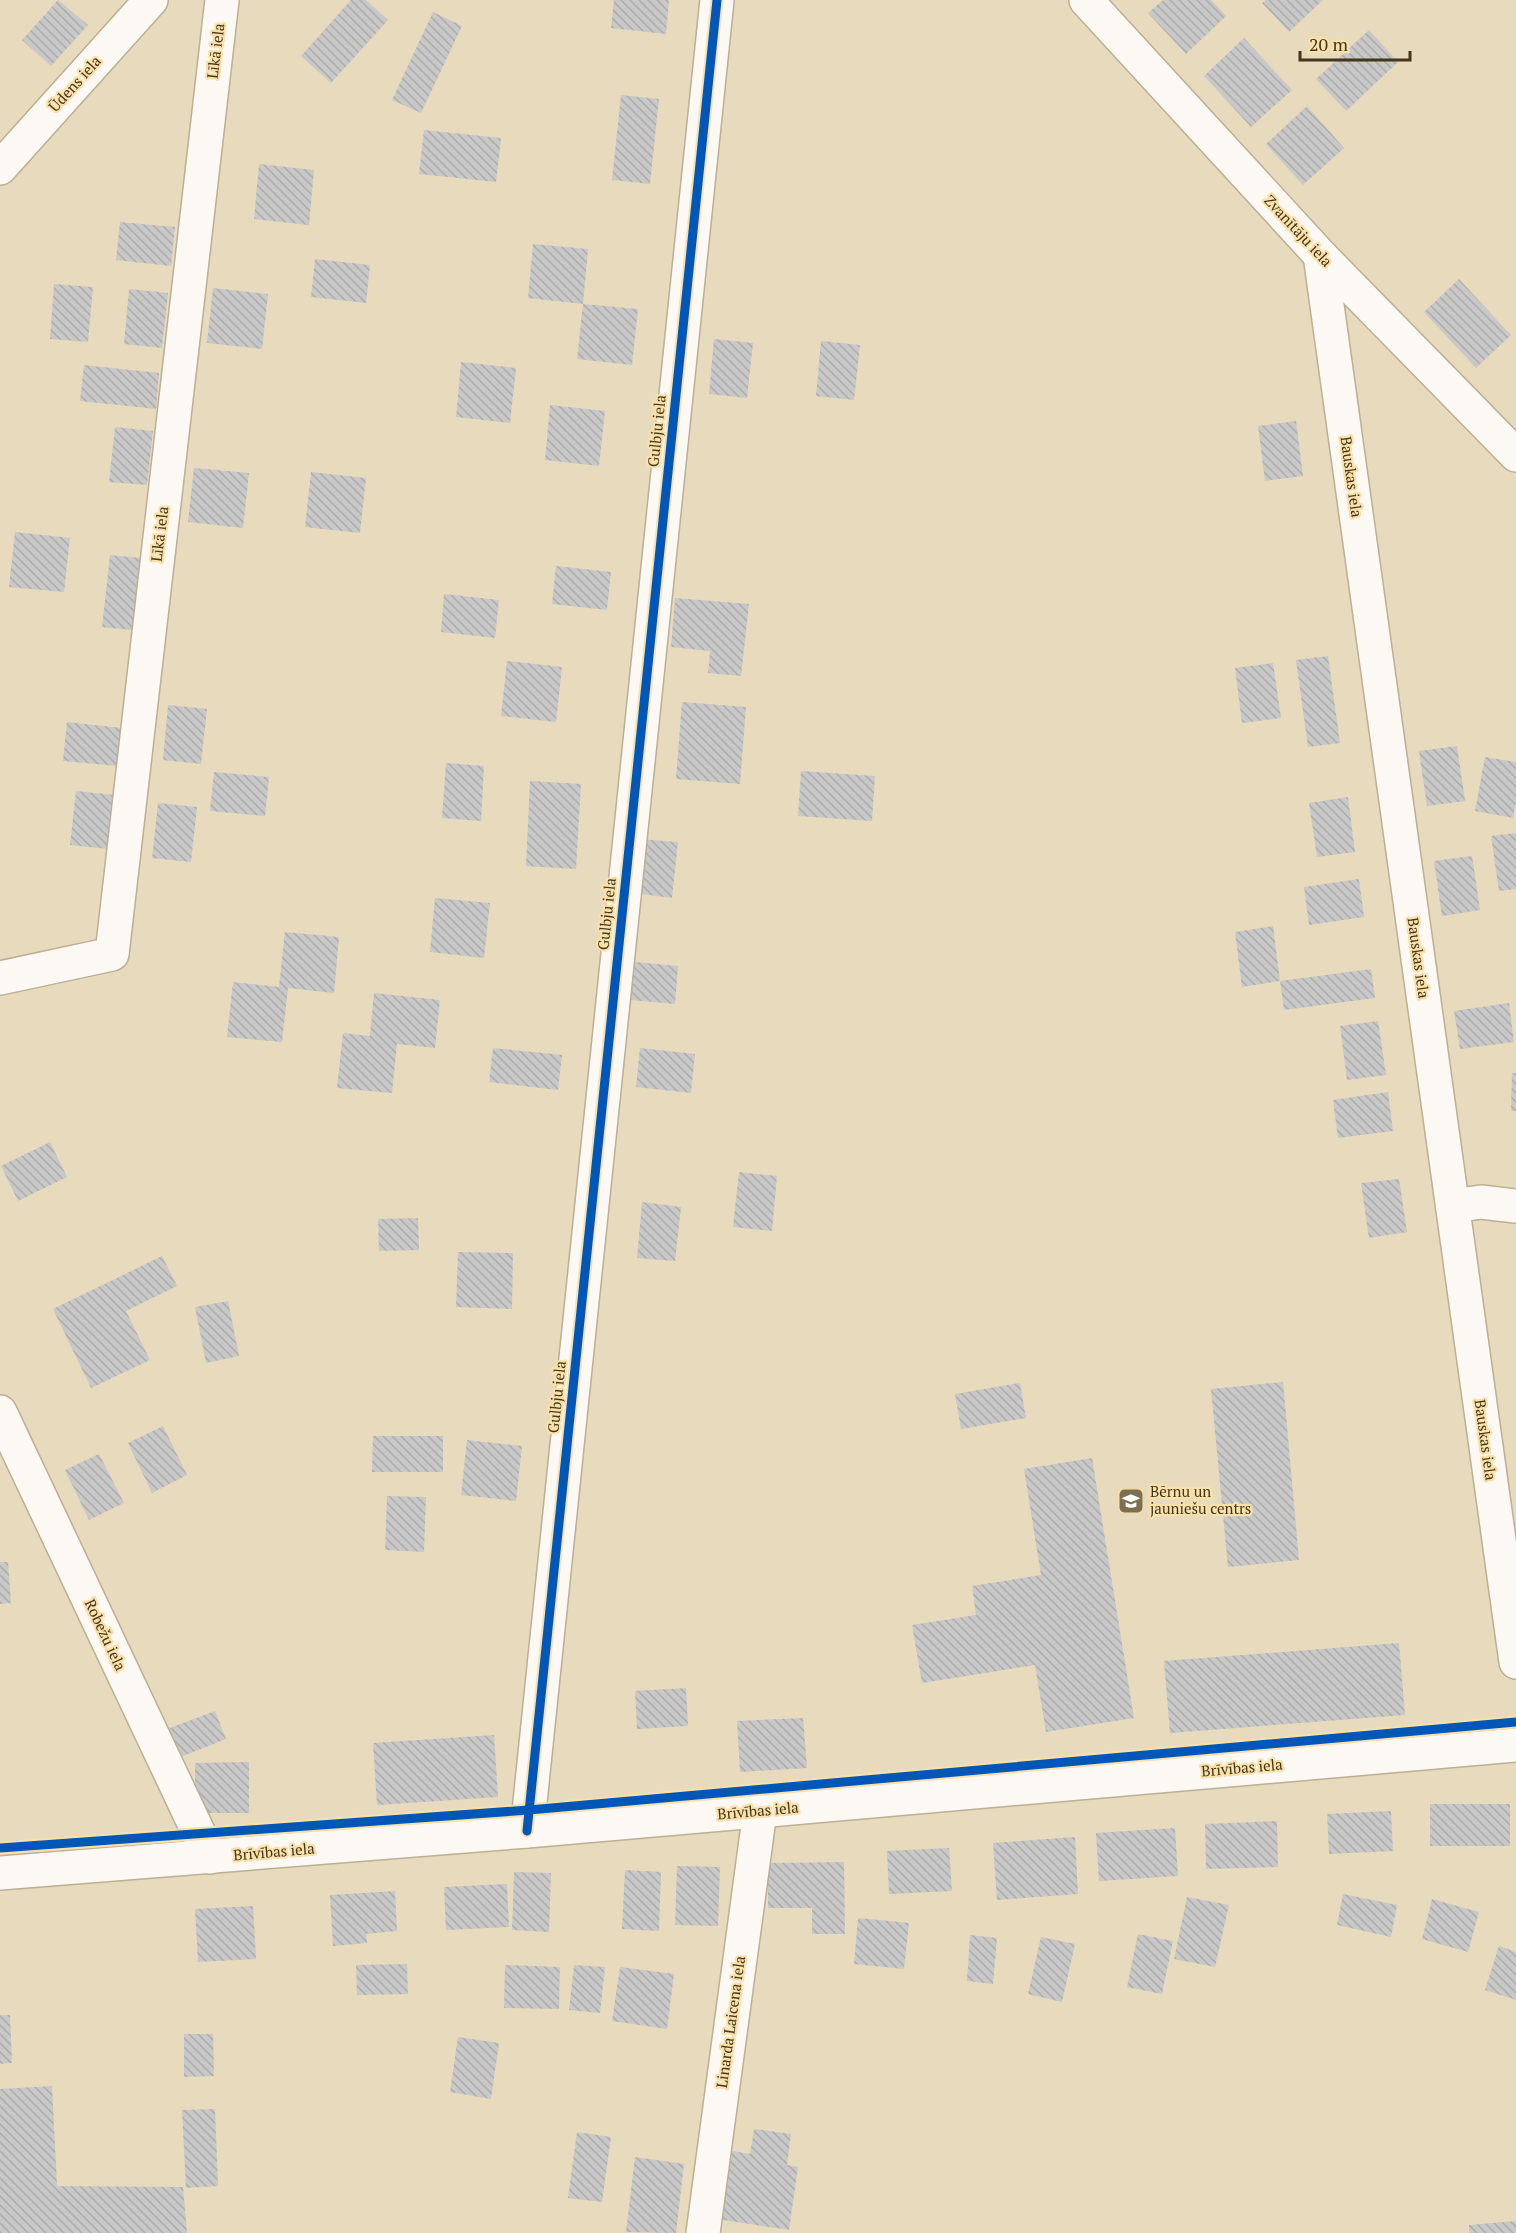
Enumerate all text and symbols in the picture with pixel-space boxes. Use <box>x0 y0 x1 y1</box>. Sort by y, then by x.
street label: Līkā iela <box>202 22 228 80</box>
scale bar <box>1300 24 1410 62</box>
text: 20 m <box>1309 32 1349 56</box>
street label: Ūdens iela <box>44 51 105 116</box>
street label: Zvanītāju iela <box>1260 190 1337 271</box>
street label: Gulbju iela <box>642 393 670 468</box>
street label: Bauskas iela <box>1336 435 1368 519</box>
street label: Līkā iela <box>146 505 172 563</box>
street label: Gulbju iela <box>592 876 620 951</box>
street label: Bauskas iela <box>1403 916 1435 1000</box>
street label: Gulbju iela <box>542 1359 570 1434</box>
street label: Bauskas iela <box>1470 1398 1502 1482</box>
place label: Bērnu un jauniešu centrs <box>1150 1481 1251 1518</box>
school or university icon: Bērnu un jauniešu centrs <box>1116 1486 1146 1516</box>
street label: Robežu iela <box>81 1596 131 1674</box>
street label: Brīvības iela <box>1200 1753 1284 1781</box>
street label: Brīvības iela <box>716 1796 800 1824</box>
street label: Brīvības iela <box>232 1837 316 1865</box>
street label: Linarda Laicena iela <box>711 1954 749 2089</box>

